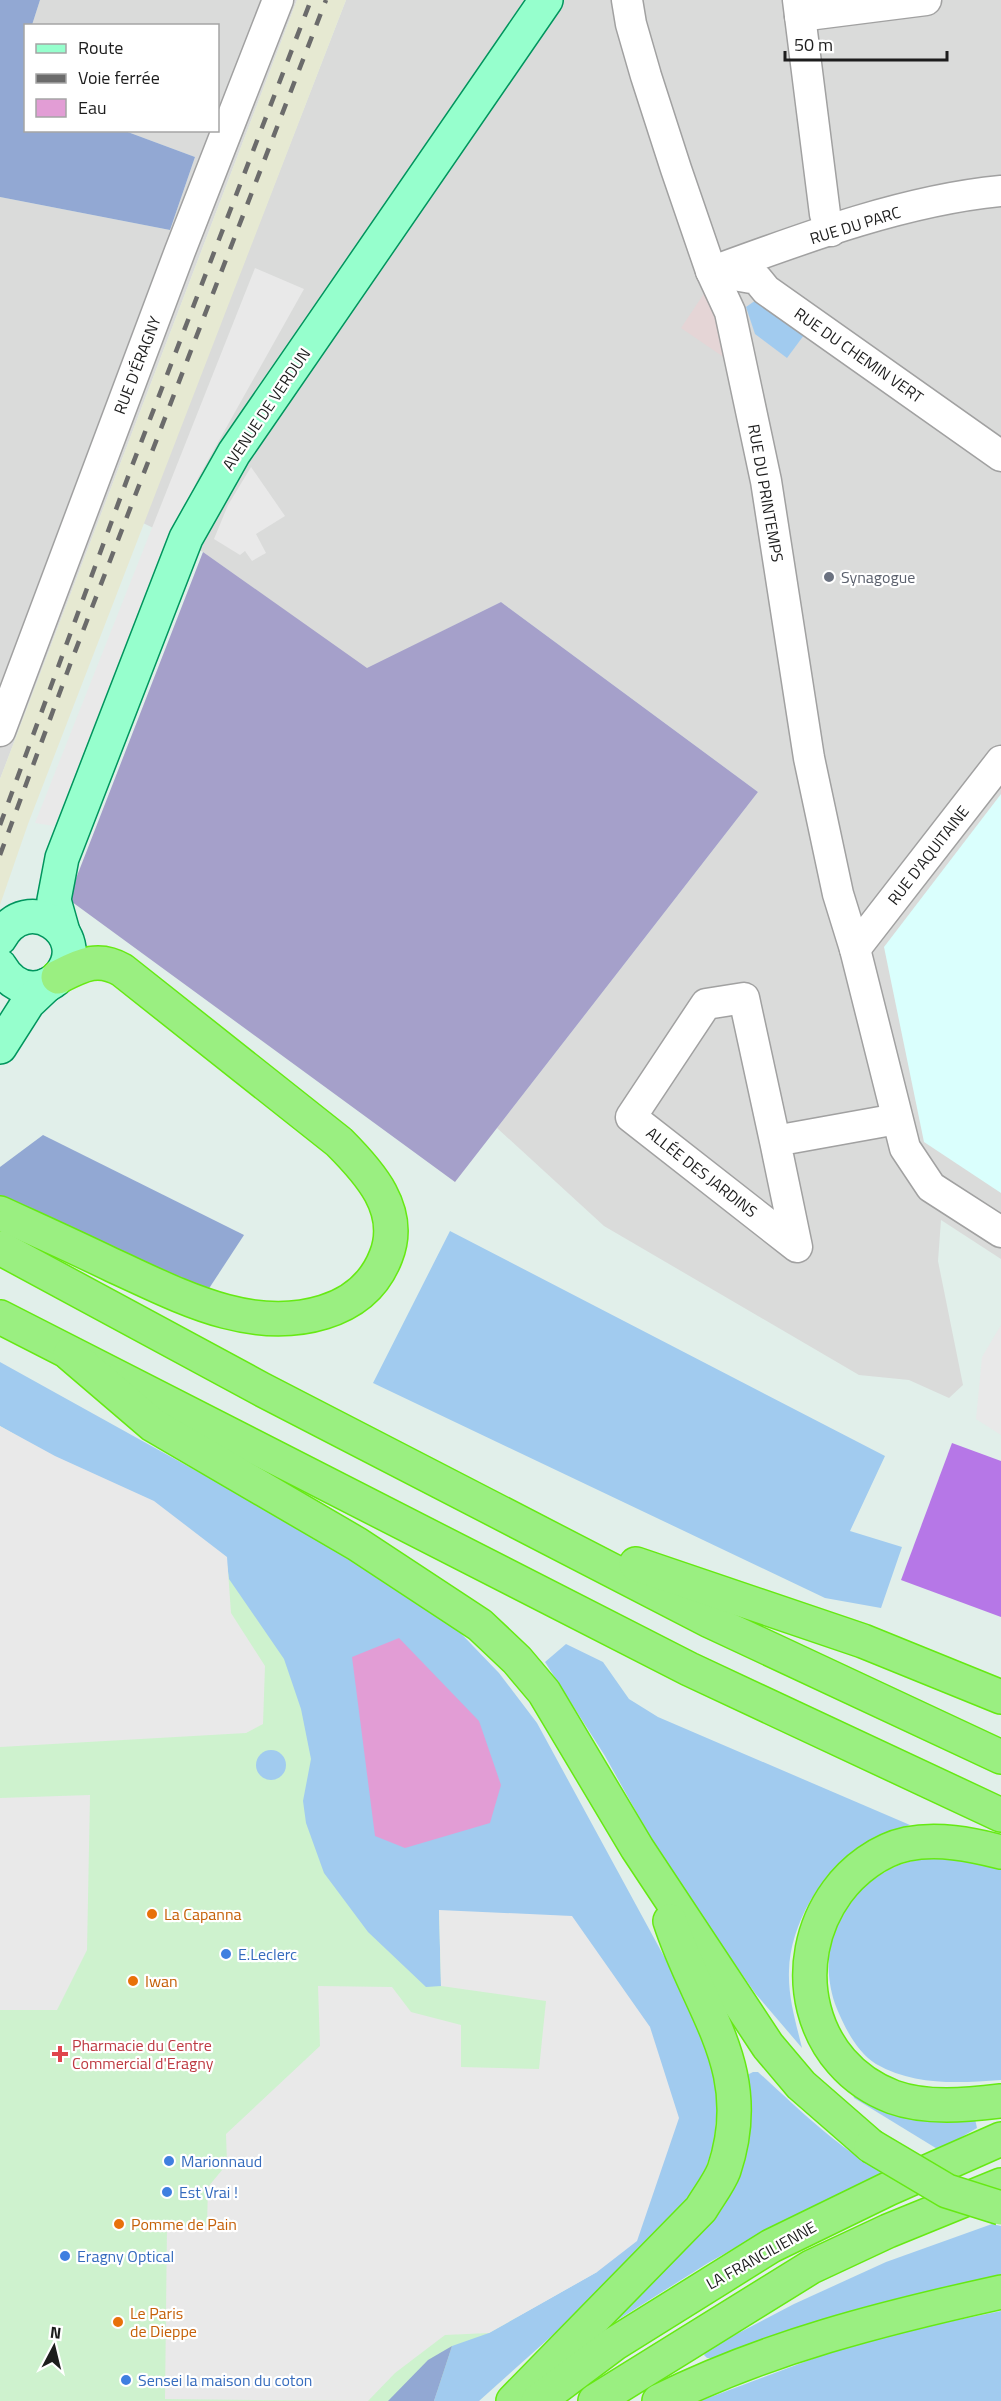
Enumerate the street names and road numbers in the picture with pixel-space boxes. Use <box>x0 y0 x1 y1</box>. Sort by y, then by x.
street label: RUE DU PARC <box>807 200 904 250</box>
street label: RUE DU CHEMIN VERT <box>789 301 929 409</box>
street label: RUE D'ÉRAGNY <box>107 312 167 418</box>
street label: AVENUE DE VERDUN <box>216 343 316 475</box>
street label: RUE DU PRINTEMPS <box>742 422 790 564</box>
street label: RUE D'AQUITAINE <box>881 800 975 910</box>
street label: ALLÉE DES JARDINS <box>641 1121 763 1223</box>
street label: LA FRANCILIENNE <box>701 2215 821 2295</box>

